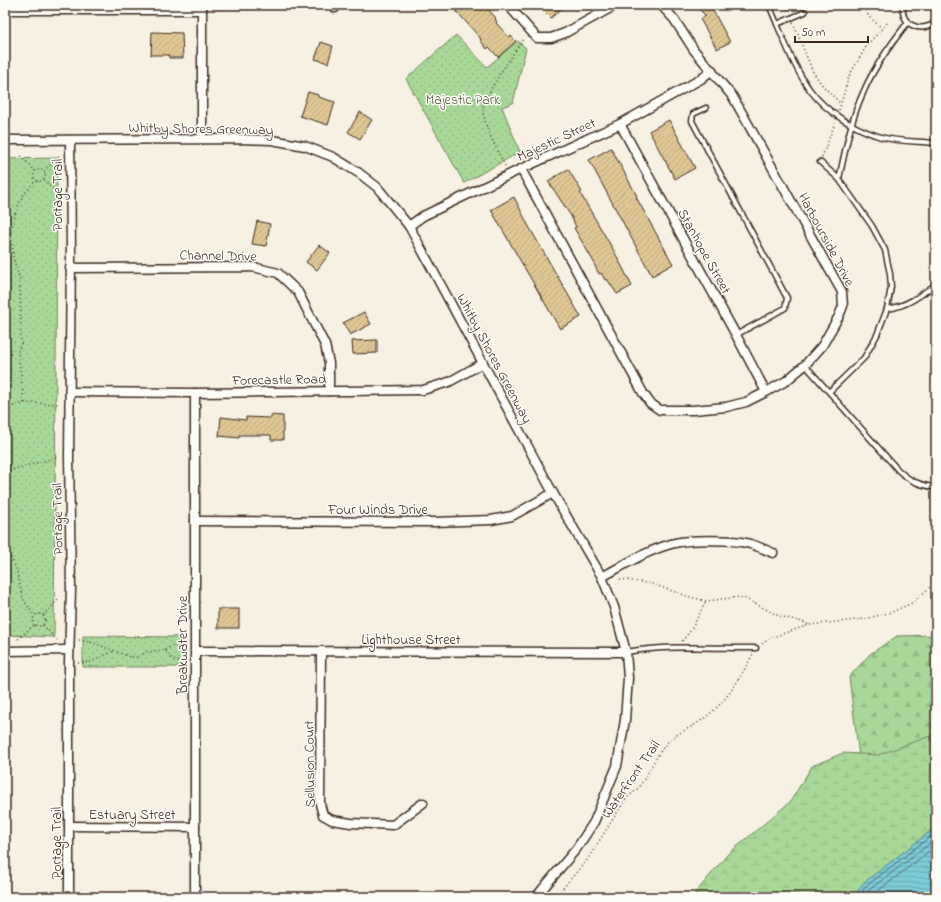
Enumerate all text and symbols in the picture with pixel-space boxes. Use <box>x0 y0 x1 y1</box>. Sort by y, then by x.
scale bar <box>795 18 868 44</box>
text: 50 m <box>801 24 825 42</box>
park label: Majestic Park <box>426 90 501 111</box>
street label: Majestic Street <box>514 113 600 168</box>
street label: Whitby Shores Greenway <box>128 118 274 142</box>
street label: Portage Trail <box>48 159 70 231</box>
street label: Harbourside Drive <box>792 189 860 291</box>
street label: Stanhope Street <box>672 205 736 299</box>
street label: Channel Drive <box>179 245 257 268</box>
street label: Whitby Shores Greenway <box>450 290 537 428</box>
street label: Forecastle Road <box>231 369 326 392</box>
street label: Portage Trail <box>47 483 71 555</box>
street label: Four Winds Drive <box>327 500 429 521</box>
street label: Breakwater Drive <box>173 595 194 695</box>
street label: Lighthouse Street <box>362 630 461 652</box>
street label: Sellusion Court <box>299 720 322 808</box>
street label: Waterfront Trail <box>596 736 666 823</box>
street label: Estuary Street <box>89 805 176 827</box>
street label: Portage Trail <box>47 807 69 879</box>

